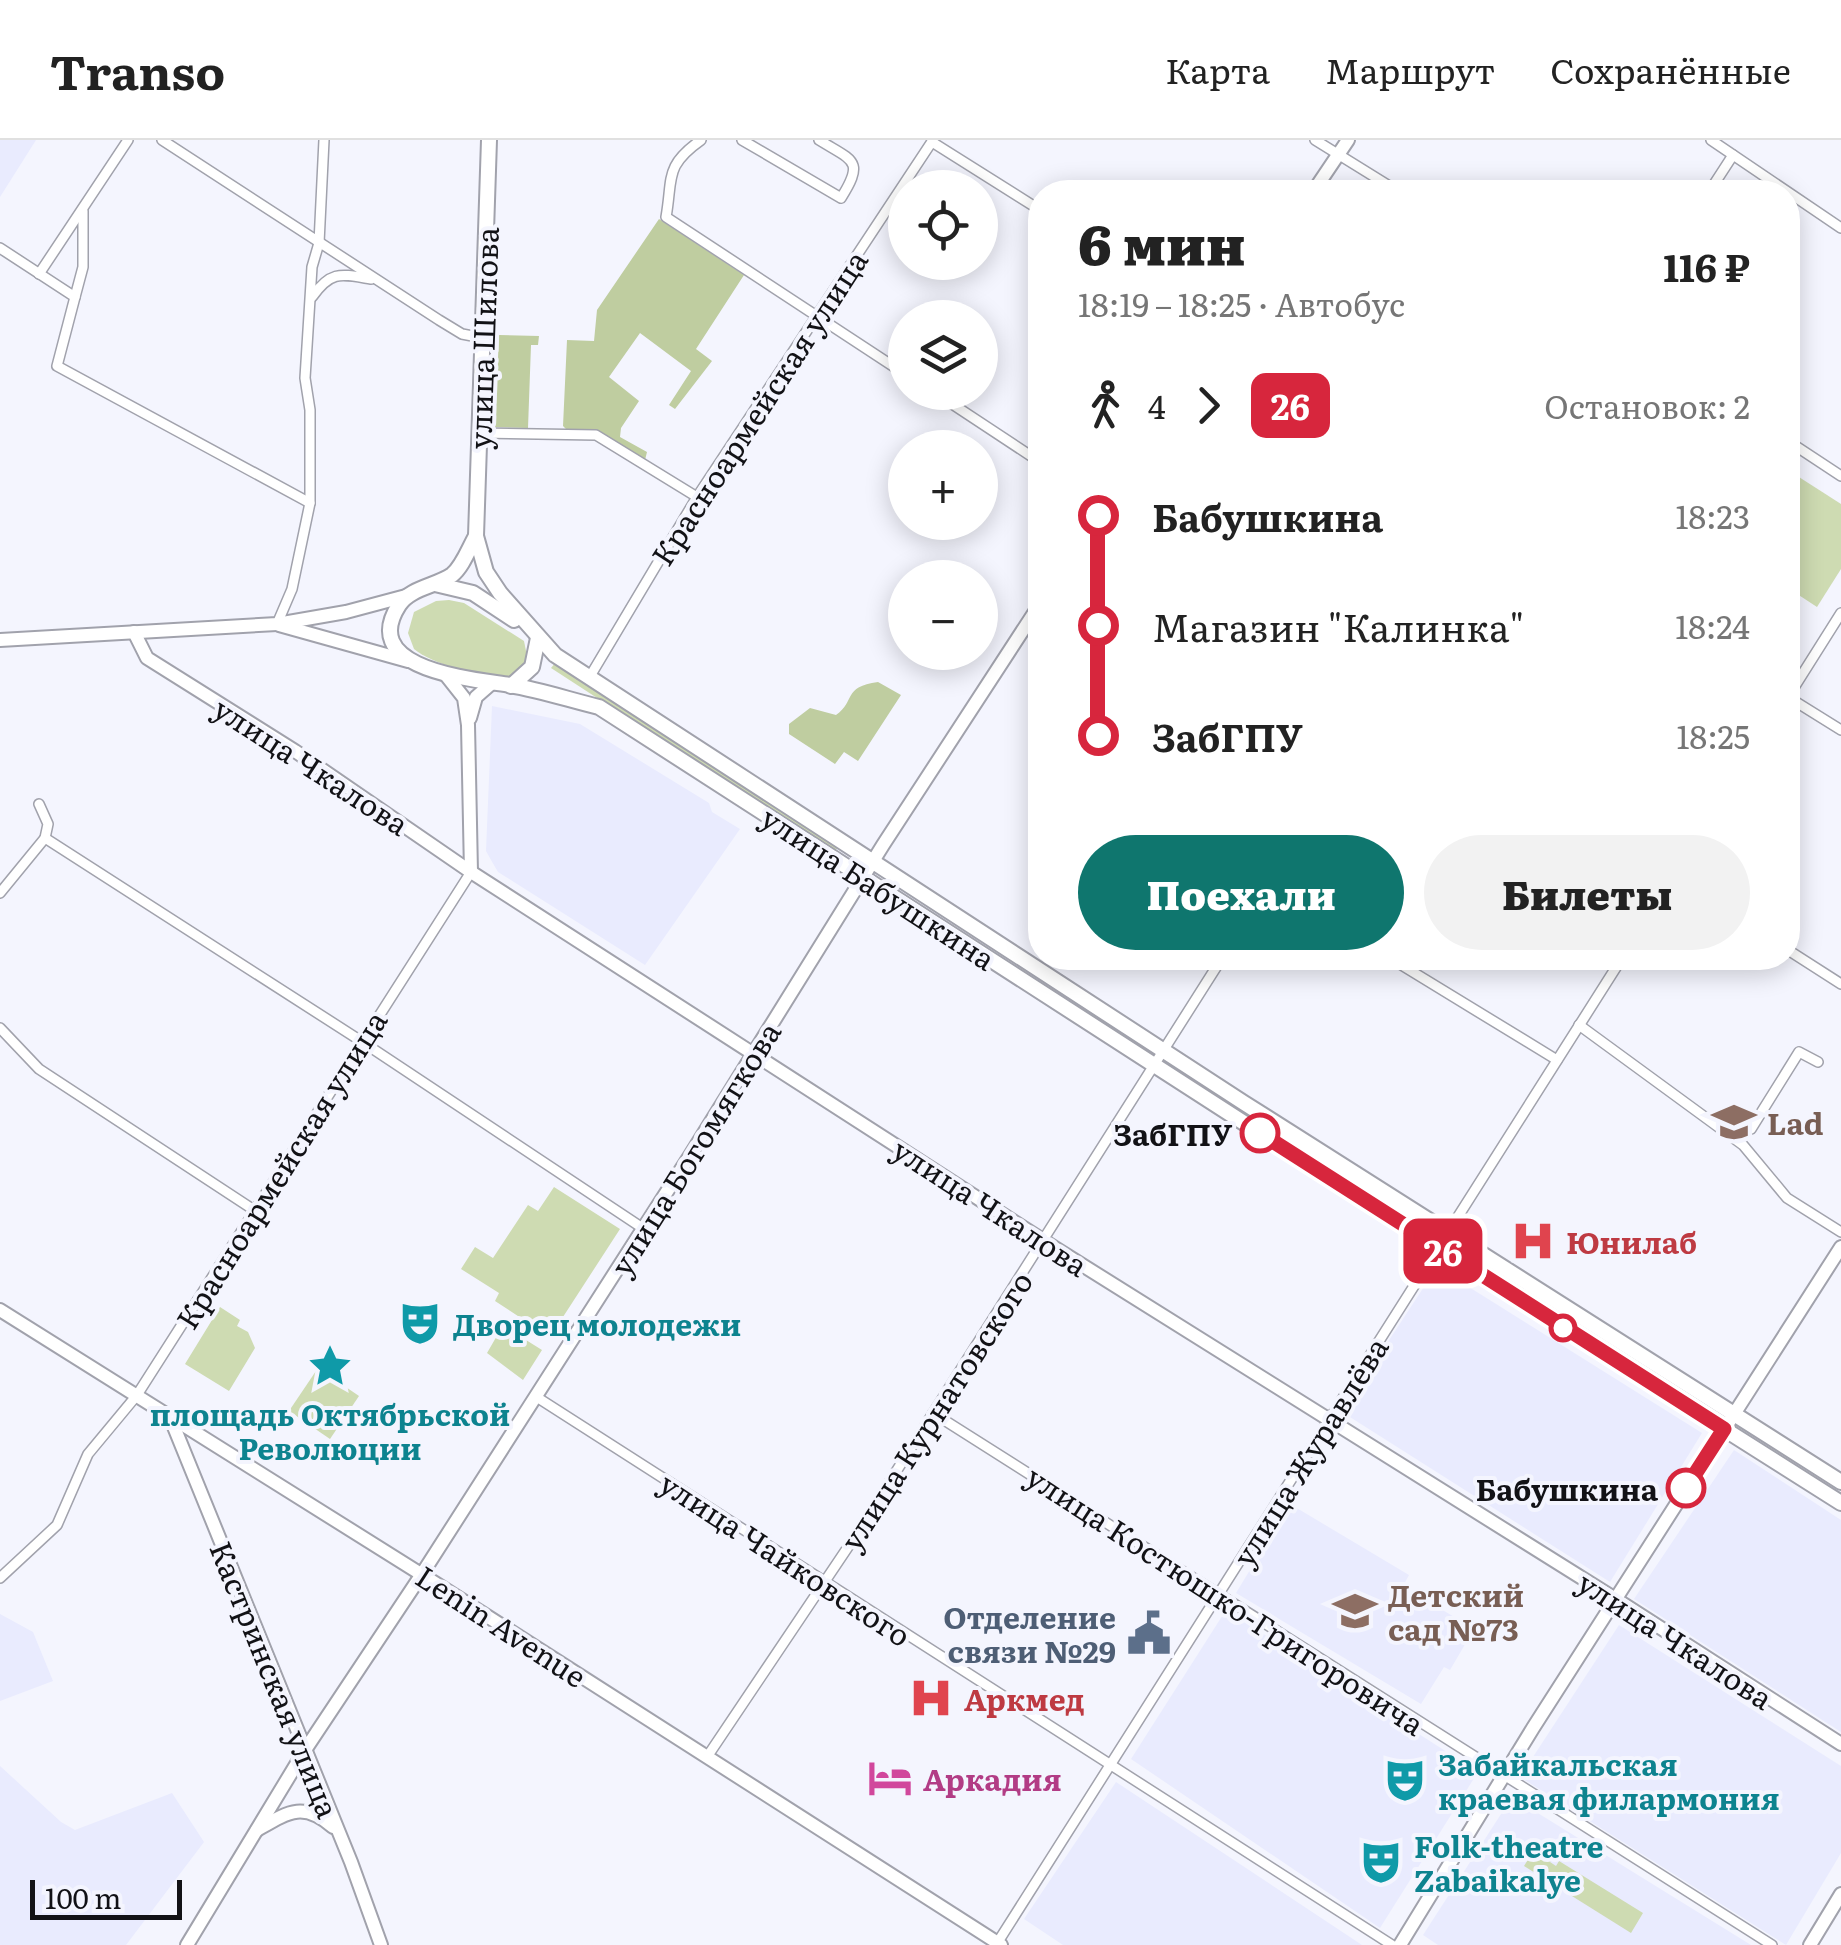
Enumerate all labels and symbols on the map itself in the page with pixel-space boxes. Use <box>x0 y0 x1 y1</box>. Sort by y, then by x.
street label: улица Шилова <box>456 225 508 450</box>
street label: Красноармейская улица <box>639 240 877 573</box>
street label: улица Чкалова <box>206 685 419 845</box>
street label: улица Бабушкина <box>753 795 1006 980</box>
street label: Красноармейская улица <box>164 1000 397 1337</box>
street label: улица Богомягкова <box>598 1012 790 1283</box>
school or university icon: Lad <box>1710 1098 1758 1146</box>
place label: Lad <box>1767 1100 1824 1144</box>
place label: ЗабГПУ <box>1113 1111 1232 1155</box>
marker: ЗабГПУ <box>1241 1114 1279 1152</box>
street label: улица Чкалова <box>885 1126 1098 1286</box>
hospital icon: Юнилаб <box>1509 1217 1557 1265</box>
line badge: 26 <box>1398 1218 1488 1284</box>
place label: Юнилаб <box>1566 1219 1697 1263</box>
street label: улица Курнатовского <box>828 1262 1042 1558</box>
theatre icon: Дворец молодежи <box>396 1299 444 1347</box>
place label: Дворец молодежи <box>453 1301 741 1345</box>
unlabelled marker <box>1550 1315 1576 1341</box>
street label: улица Журавлёва <box>1221 1327 1398 1574</box>
place icon: площадь Октябрьской Революции <box>306 1342 354 1390</box>
place label: площадь Октябрьской Революции <box>150 1391 510 1469</box>
street label: улица Костюшко-Григоровича <box>1018 1453 1434 1745</box>
street label: улица Чайковского <box>652 1460 920 1656</box>
place label: Бабушкина <box>1475 1466 1659 1510</box>
marker: Бабушкина <box>1667 1469 1705 1507</box>
street label: Кастринская улица <box>200 1534 352 1825</box>
street label: Lenin Avenue <box>408 1553 596 1697</box>
street label: улица Чкалова <box>1570 1559 1783 1719</box>
place label: Детский сад №73 <box>1388 1572 1524 1650</box>
school or university icon: Детский сад №73 <box>1331 1587 1379 1635</box>
place label: Отделение связи №29 <box>943 1594 1116 1672</box>
public building icon: Отделение связи №29 <box>1125 1609 1173 1657</box>
hospital icon: Аркмед <box>907 1674 955 1722</box>
place label: Аркмед <box>964 1676 1085 1720</box>
place label: Забайкальская краевая филармония <box>1438 1741 1780 1819</box>
hotel icon: Аркадия <box>866 1754 914 1802</box>
place label: Аркадия <box>923 1756 1062 1800</box>
theatre icon: Забайкальская краевая филармония <box>1381 1756 1429 1804</box>
place label: Folk-theatre Zabaikalye <box>1414 1823 1604 1901</box>
theatre icon: Folk-theatre Zabaikalye <box>1357 1838 1405 1886</box>
scale bar <box>30 1875 182 1920</box>

